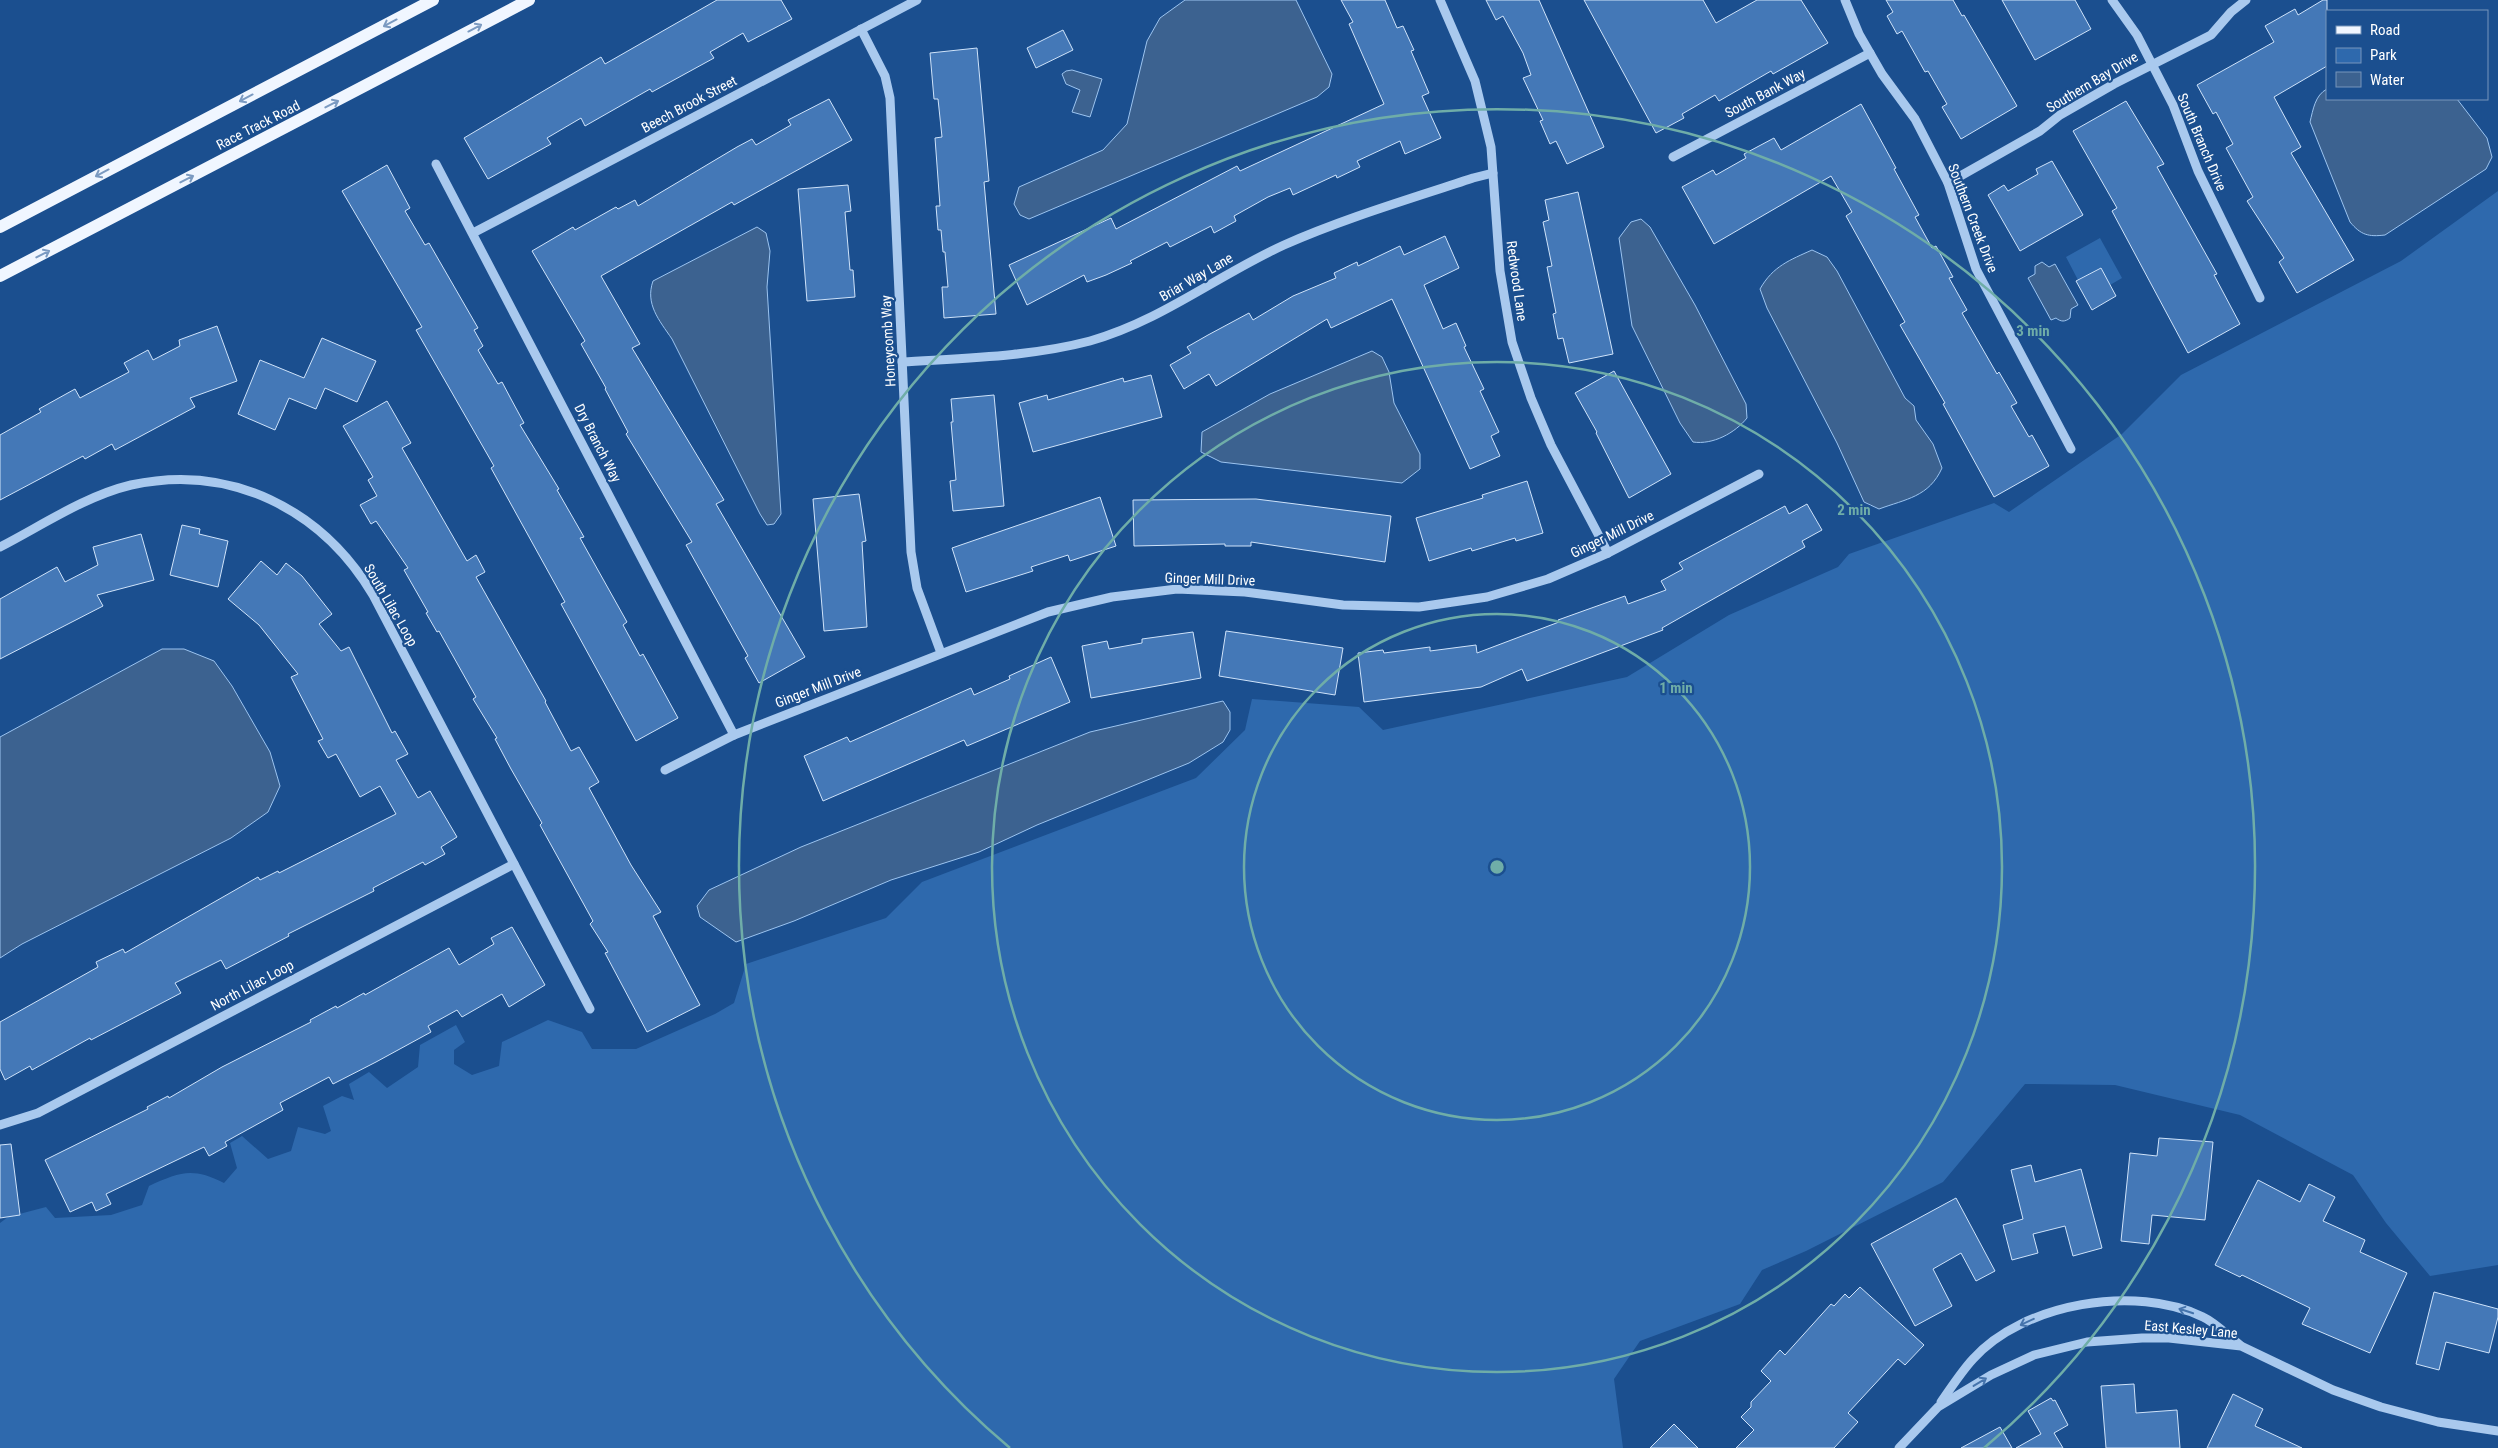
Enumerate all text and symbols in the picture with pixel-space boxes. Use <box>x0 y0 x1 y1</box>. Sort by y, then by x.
legend <box>2326 10 2488 100</box>
one-way arrow <box>383 18 398 28</box>
text: Road <box>2370 21 2400 39</box>
one-way arrow <box>468 23 483 33</box>
text: Park <box>2370 46 2397 64</box>
street label: Southern Bay Drive <box>2043 48 2141 116</box>
street label: South Bank Way <box>1722 65 1808 121</box>
text: Water <box>2370 71 2405 89</box>
street label: Beech Brook Street <box>639 72 739 136</box>
street label: South Branch Drive <box>2174 91 2230 194</box>
one-way arrow <box>239 93 254 103</box>
street label: Race Track Road <box>214 97 302 153</box>
one-way arrow <box>324 99 339 109</box>
street label: Southern Creek Drive <box>1945 161 2001 275</box>
one-way arrow <box>95 168 110 178</box>
one-way arrow <box>180 174 195 184</box>
street label: Redwood Lane <box>1503 240 1531 323</box>
one-way arrow <box>35 249 50 258</box>
street label: Briar Way Lane <box>1156 249 1236 304</box>
street label: Honeycomb Way <box>878 295 898 387</box>
text: 3 min <box>2016 322 2050 340</box>
street label: Dry Branch Way <box>571 401 625 485</box>
text: 2 min <box>1837 501 1871 519</box>
street label: Ginger Mill Drive <box>1568 507 1657 561</box>
street label: South Lilac Loop <box>361 561 421 649</box>
street label: Ginger Mill Drive <box>1164 569 1256 589</box>
street label: Ginger Mill Drive <box>773 663 864 711</box>
text: 1 min <box>1659 679 1693 697</box>
centre of rings <box>1488 858 1506 876</box>
street label: North Lilac Loop <box>208 956 296 1014</box>
one-way arrow <box>2178 1305 2194 1315</box>
street label: East Kesley Lane <box>2144 1317 2239 1341</box>
one-way arrow <box>2020 1318 2035 1327</box>
one-way arrow <box>1972 1376 1986 1386</box>

